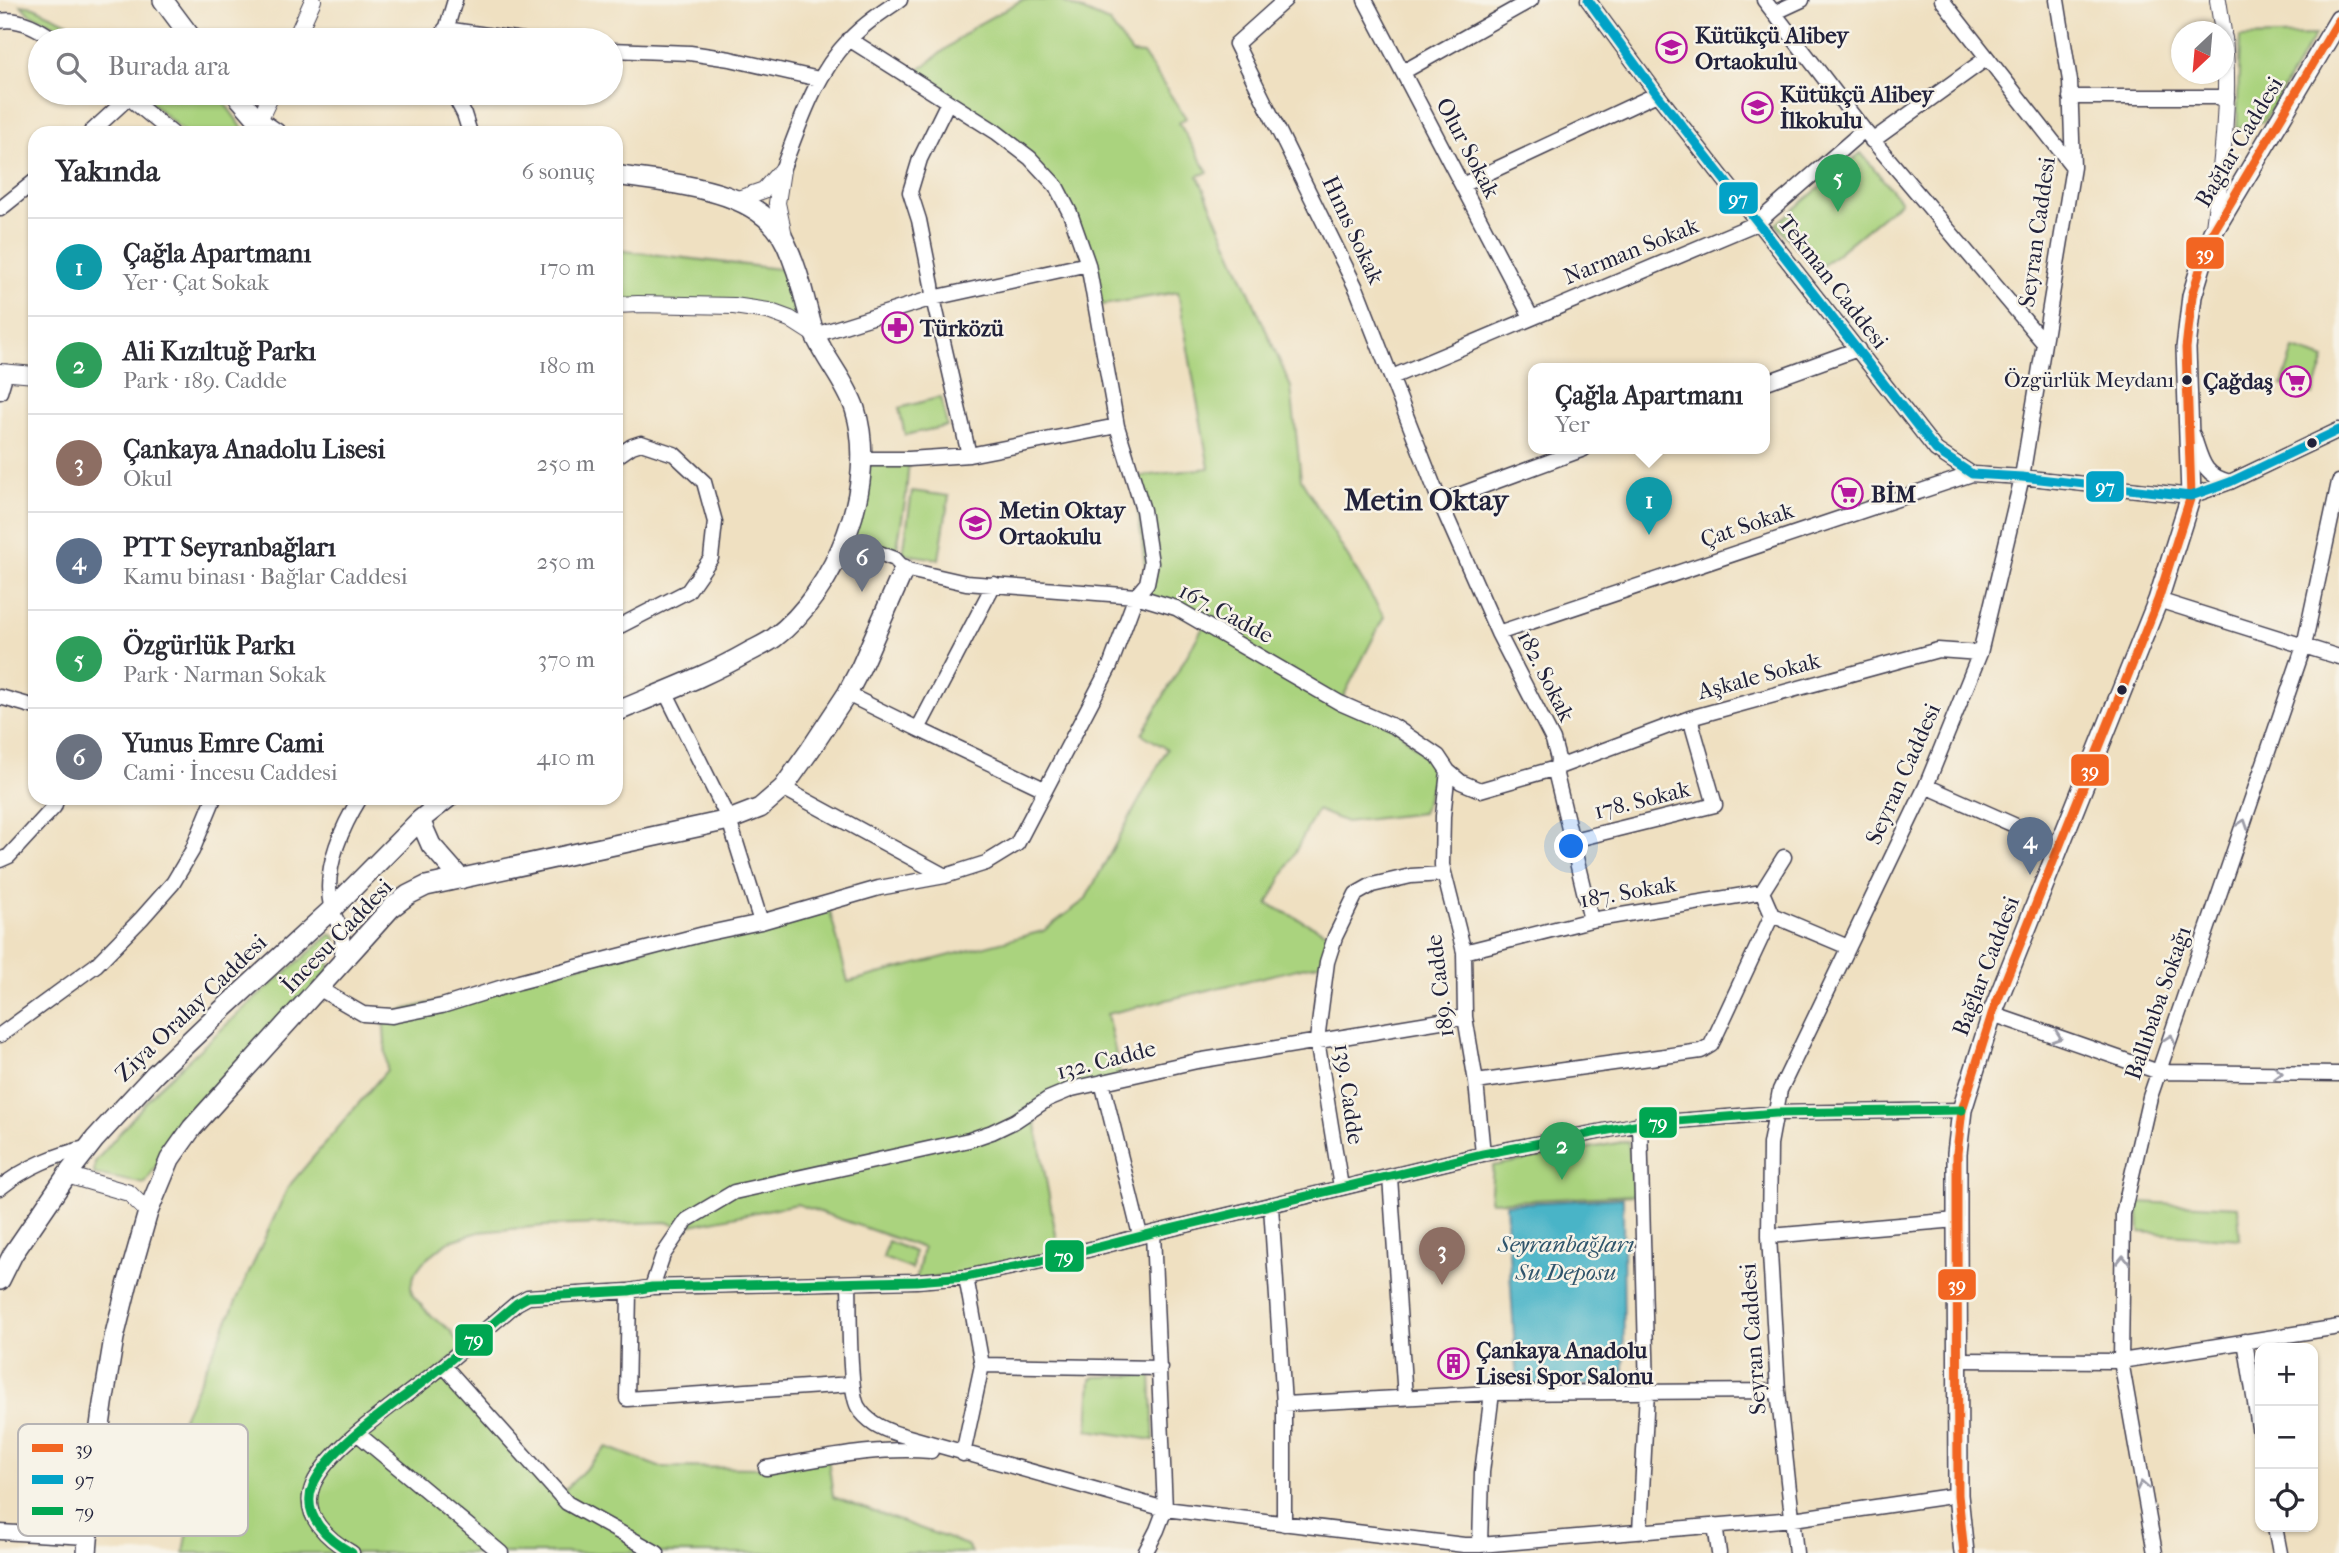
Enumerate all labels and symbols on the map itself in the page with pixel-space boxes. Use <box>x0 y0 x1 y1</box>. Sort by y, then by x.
north arrow <box>2171 21 2234 84</box>
place label: Kütükçü Alibey Ortaokulu <box>1695 22 1850 75</box>
school or university icon: Kütükçü Alibey Ortaokulu <box>1655 31 1689 65</box>
street label: Bağlar Caddesi <box>2189 72 2289 212</box>
place label: Kütükçü Alibey İlkokulu <box>1780 81 1935 134</box>
school or university icon: Kütükçü Alibey İlkokulu <box>1740 90 1774 124</box>
street label: Olur Sokak <box>1430 93 1506 204</box>
pin: 5 <box>1815 154 1861 212</box>
street label: Seyran Caddesi <box>2013 155 2061 309</box>
street label: Hınıs Sokak <box>1316 172 1390 289</box>
line badge: 97 <box>1718 181 1759 215</box>
text: 97 <box>1727 188 1748 210</box>
street label: Tekman Caddesi <box>1772 210 1894 355</box>
street label: Narman Sokak <box>1560 211 1703 290</box>
line badge: 39 <box>2185 236 2225 270</box>
text: 39 <box>2196 243 2214 265</box>
pharmacy icon: Türközü <box>880 311 914 345</box>
place label: Türközü <box>919 315 1005 342</box>
supermarket icon: Çağdaş <box>2279 364 2313 398</box>
place label: Özgürlük Meydanı <box>2004 368 2174 392</box>
place label: Çağdaş <box>2203 368 2274 396</box>
marker: Özgürlük Meydanı <box>2180 373 2194 387</box>
unlabelled marker <box>2305 436 2319 450</box>
line badge: 97 <box>2085 470 2125 503</box>
text: 97 <box>2094 476 2115 498</box>
pin: 1 <box>1626 477 1672 535</box>
supermarket icon: BİM <box>1831 477 1865 511</box>
place label: BİM <box>1871 480 1916 508</box>
district label: Metin Oktay <box>1344 483 1510 518</box>
street label: Çat Sokak <box>1697 496 1798 554</box>
place label: Metin Oktay Ortaokulu <box>999 497 1127 550</box>
school or university icon: Metin Oktay Ortaokulu <box>959 506 993 540</box>
pin: 6 <box>839 534 885 592</box>
street label: 167. Cadde <box>1174 577 1278 649</box>
street label: 182. Sokak <box>1512 626 1581 727</box>
street label: Aşkale Sokak <box>1694 646 1824 706</box>
unlabelled marker <box>2115 683 2129 697</box>
street label: Seyran Caddesi <box>1860 699 1946 849</box>
line badge: 39 <box>2070 753 2110 787</box>
text: 39 <box>2081 760 2099 782</box>
street label: 178. Sokak <box>1591 775 1694 825</box>
pin: 4 <box>2007 817 2053 875</box>
one-way arrow <box>2235 818 2249 830</box>
your location <box>1554 829 1588 863</box>
street label: 187. Sokak <box>1578 870 1679 914</box>
street label: İncesu Caddesi <box>276 873 398 999</box>
street label: Bağlar Caddesi <box>1947 892 2025 1040</box>
street label: Ballıbaba Sokağı <box>2119 923 2197 1083</box>
street label: Ziya Oralay Caddesi <box>110 929 273 1087</box>
street label: 189. Cadde <box>1420 933 1460 1039</box>
one-way arrow <box>2050 1029 2063 1043</box>
one-way arrow <box>2162 1033 2176 1046</box>
street label: 132. Cadde <box>1054 1035 1158 1085</box>
street label: 139. Cadde <box>1329 1042 1369 1146</box>
one-way arrow <box>2274 1065 2284 1081</box>
line badge: 79 <box>1638 1106 1678 1139</box>
text: 79 <box>1647 1112 1668 1134</box>
pin: 2 <box>1539 1122 1585 1180</box>
pin: 3 <box>1419 1227 1465 1285</box>
water label: Seyranbağları Su Deposu <box>1497 1230 1635 1286</box>
line badge: 79 <box>1044 1239 1085 1273</box>
text: 79 <box>1053 1246 1074 1268</box>
one-way arrow <box>2115 1254 2130 1265</box>
street label: Seyran Caddesi <box>1734 1262 1772 1416</box>
line badge: 39 <box>1937 1268 1977 1301</box>
text: 39 <box>1948 1274 1966 1296</box>
line badge: 79 <box>454 1323 494 1357</box>
text: 79 <box>463 1329 484 1351</box>
place label: Çankaya Anadolu Lisesi Spor Salonu <box>1476 1337 1655 1390</box>
building icon: Çankaya Anadolu Lisesi Spor Salonu <box>1436 1346 1470 1380</box>
legend <box>18 1424 248 1536</box>
text: 39 <box>75 1438 93 1460</box>
text: 97 <box>75 1469 94 1491</box>
one-way arrow <box>2135 1480 2150 1492</box>
text: 79 <box>75 1501 94 1523</box>

